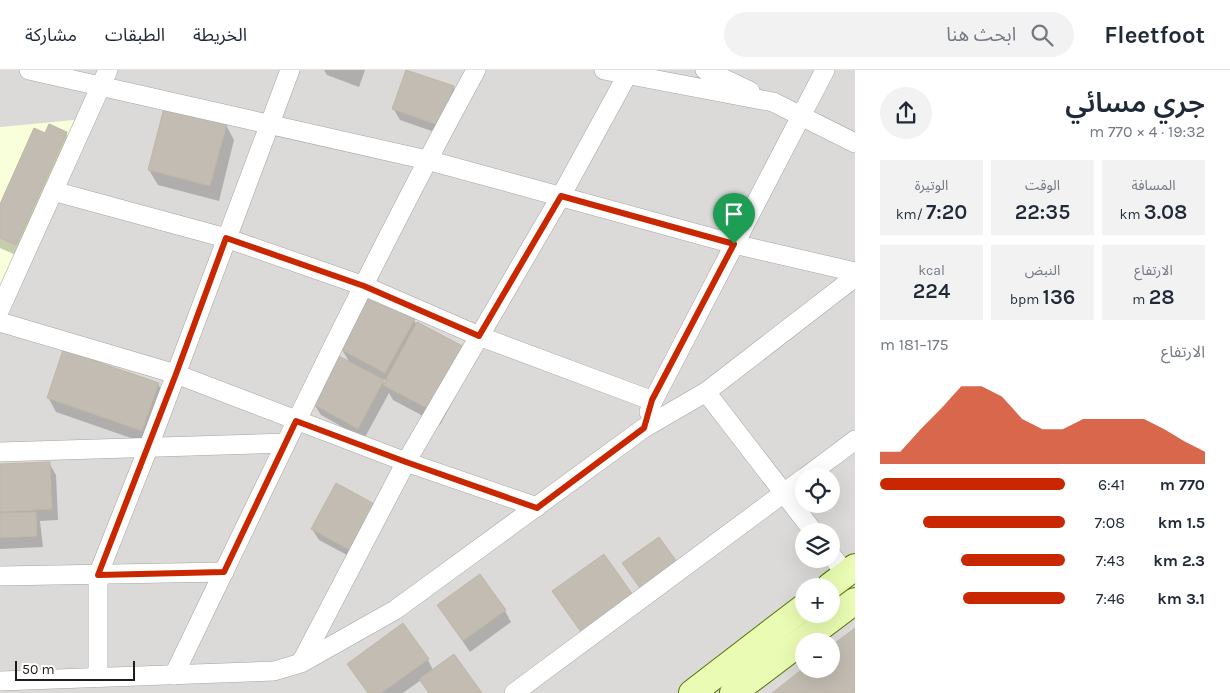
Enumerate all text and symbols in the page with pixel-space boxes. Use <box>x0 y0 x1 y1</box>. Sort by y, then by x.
search box <box>724 12 1074 57</box>
icon: search <box>1028 21 1056 49</box>
text: Fleetfoot <box>1104 21 1205 49</box>
text: مشاركة <box>25 24 77 46</box>
text: الطبقات <box>105 24 165 46</box>
text: الخريطة <box>193 24 247 46</box>
text: ابحث هنا <box>946 24 1016 46</box>
text: جري مسائي <box>1065 86 1205 119</box>
button: share <box>880 87 932 139</box>
text: 19:32 · 4 × 770 m <box>1089 122 1205 141</box>
text: الوتيرة <box>915 177 948 194</box>
text: الوقت <box>1025 177 1060 194</box>
text: المسافة <box>1131 177 1176 194</box>
pin <box>713 193 755 244</box>
icon: arrive <box>720 200 748 228</box>
text: 7:20 <box>926 200 967 224</box>
text: 22:35 <box>1015 200 1070 224</box>
text: 3.08 <box>1144 200 1187 224</box>
text: /km <box>896 206 926 223</box>
text: km <box>1120 206 1144 223</box>
text: kcal <box>918 262 945 279</box>
text: النبض <box>1025 262 1060 279</box>
text: الارتفاع <box>1134 262 1173 279</box>
text: 224 <box>913 279 950 303</box>
text: 136 <box>1043 285 1075 309</box>
text: 28 <box>1149 285 1175 309</box>
text: bpm <box>1010 291 1043 308</box>
text: m <box>1132 291 1149 308</box>
text: 175–181 m <box>880 335 949 354</box>
text: الارتفاع <box>1161 342 1205 361</box>
map controls <box>795 468 840 678</box>
button: locate <box>795 468 840 513</box>
text: 6:41 <box>1098 475 1125 494</box>
text: 770 m <box>1160 475 1205 494</box>
text: 7:08 <box>1094 513 1125 532</box>
text: 1.5 km <box>1158 513 1205 532</box>
button: layers <box>795 523 840 568</box>
text: 7:43 <box>1095 551 1125 570</box>
text: 2.3 km <box>1153 551 1205 570</box>
button: + <box>795 578 840 623</box>
text: 7:46 <box>1096 589 1125 608</box>
text: 3.1 km <box>1157 589 1205 608</box>
button: − <box>795 633 840 678</box>
scale bar <box>15 658 135 681</box>
text: 50 m <box>22 661 55 678</box>

